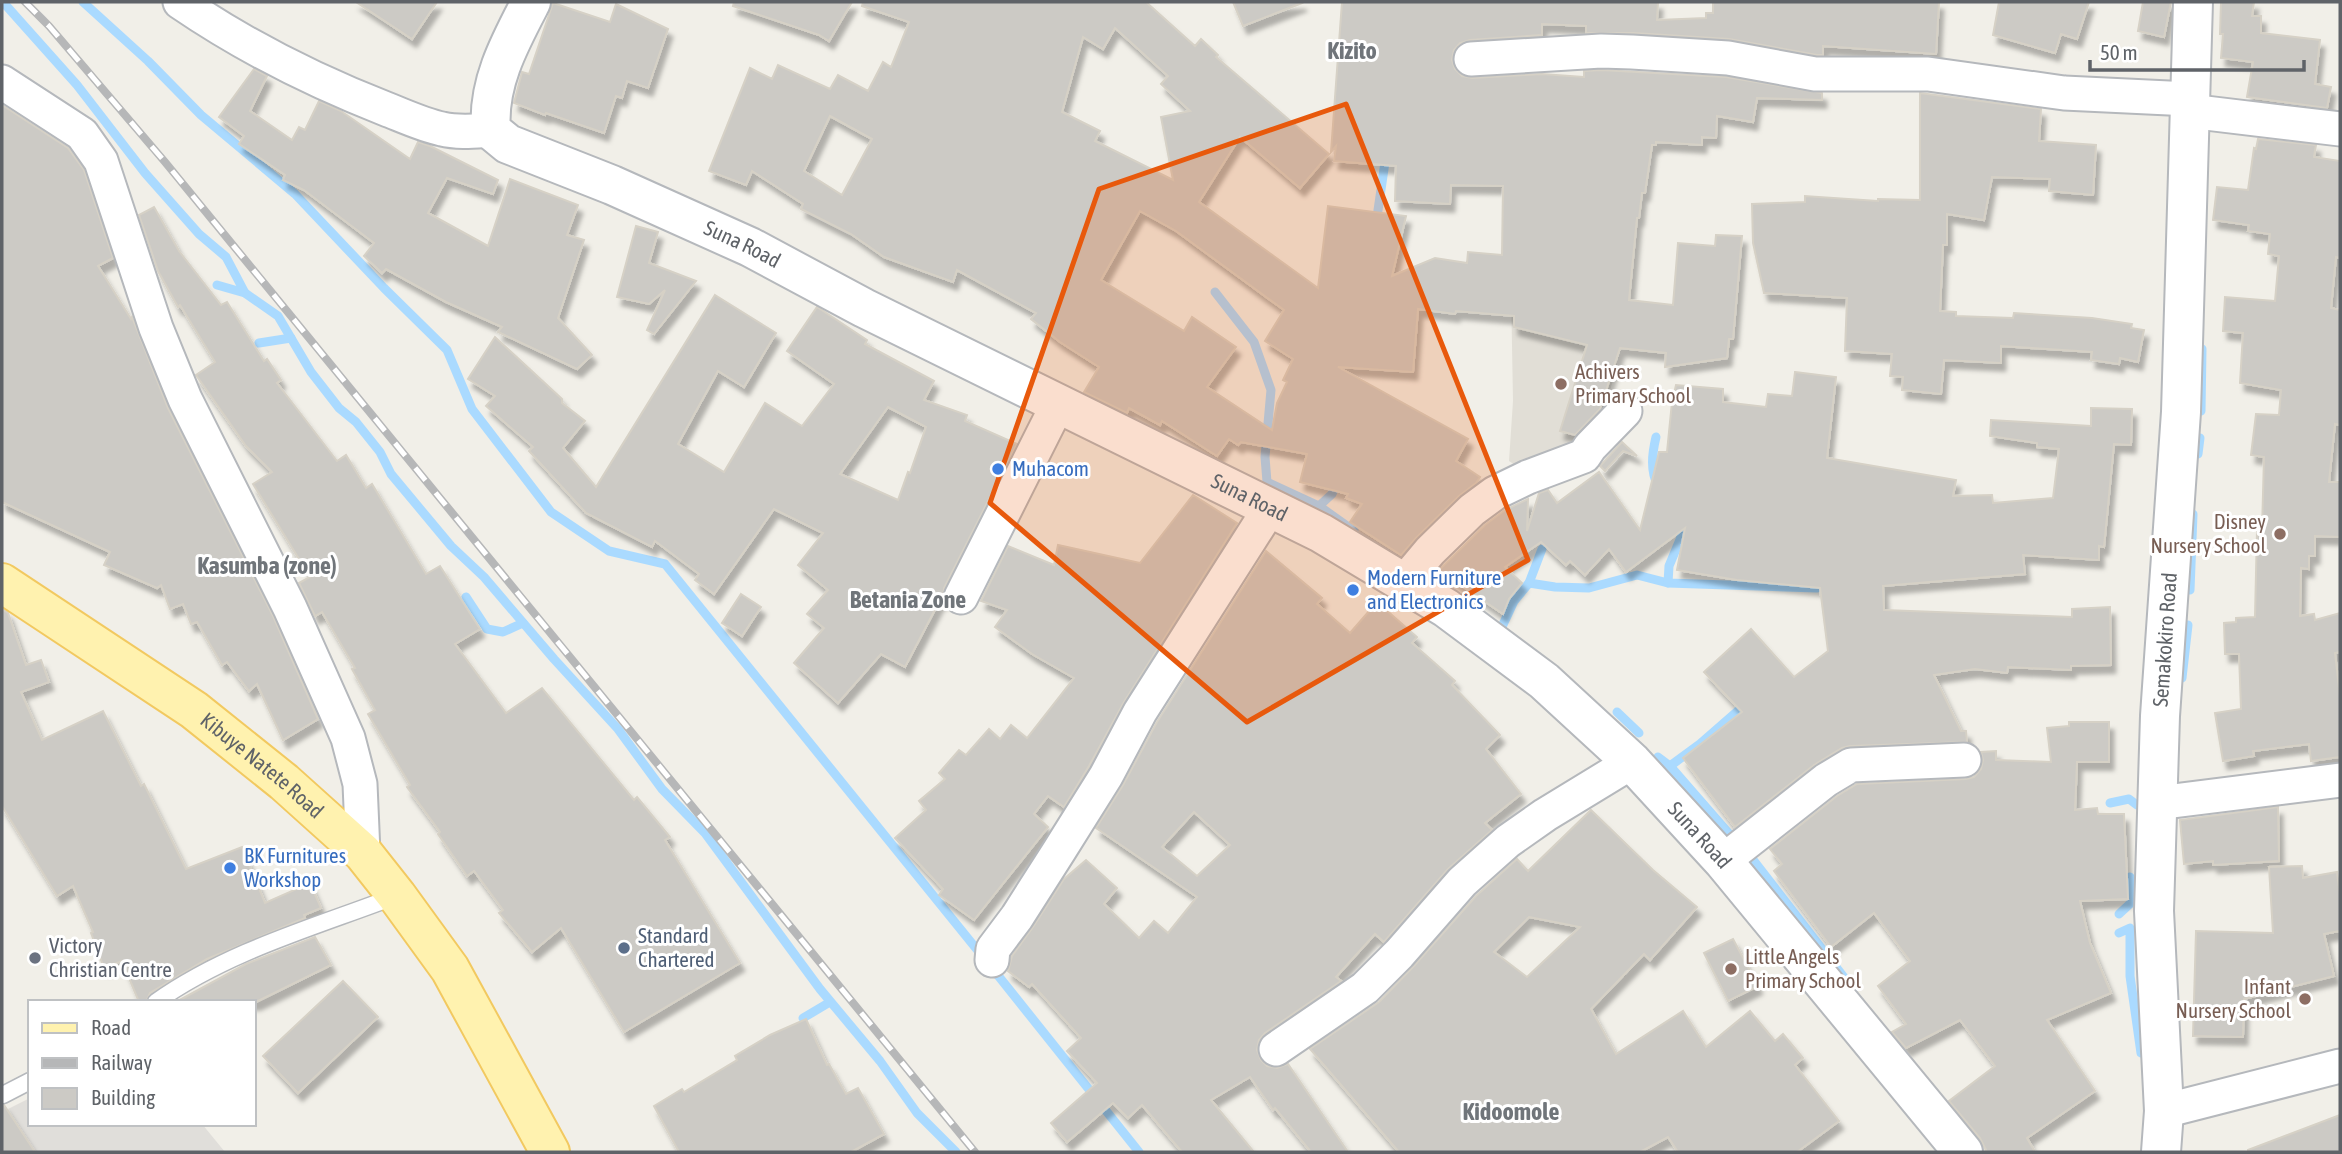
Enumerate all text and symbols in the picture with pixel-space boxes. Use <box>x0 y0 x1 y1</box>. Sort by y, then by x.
scale bar <box>2090 28 2304 72</box>
district label: Kizito <box>1327 37 1377 64</box>
text: 50 m <box>2100 40 2138 64</box>
street label: Suna Road <box>701 215 785 272</box>
place label: Achivers Primary School <box>1575 359 1691 407</box>
marker: Achivers Primary School <box>1553 376 1569 392</box>
place label: Muhacom <box>1012 456 1089 480</box>
marker: Muhacom <box>990 461 1006 477</box>
street label: Suna Road <box>1208 468 1292 526</box>
place label: Disney Nursery School <box>2151 509 2266 557</box>
marker: Disney Nursery School <box>2272 526 2288 542</box>
district label: Kasumba (zone) <box>197 552 337 579</box>
place label: Modern Furniture and Electronics <box>1367 565 1501 613</box>
street label: Semakokiro Road <box>2148 572 2181 707</box>
marker: Modern Furniture and Electronics <box>1345 582 1361 598</box>
district label: Betania Zone <box>850 586 966 613</box>
street label: Kibuye Natete Road <box>196 707 329 823</box>
street label: Suna Road <box>1664 796 1737 873</box>
place label: BK Furnitures Workshop <box>244 843 346 891</box>
marker: BK Furnitures Workshop <box>222 860 238 876</box>
place label: Standard Chartered <box>638 923 714 971</box>
place label: Victory Christian Centre <box>49 933 172 981</box>
marker: Standard Chartered <box>616 940 632 956</box>
place label: Little Angels Primary School <box>1745 944 1861 992</box>
marker: Victory Christian Centre <box>27 950 43 966</box>
marker: Little Angels Primary School <box>1723 961 1739 977</box>
place label: Infant Nursery School <box>2176 974 2291 1022</box>
marker: Infant Nursery School <box>2297 991 2313 1007</box>
legend <box>28 1000 256 1126</box>
text: Road <box>91 1015 131 1039</box>
text: Railway <box>91 1050 153 1074</box>
text: Building <box>91 1085 155 1109</box>
district label: Kidoomole <box>1463 1098 1559 1125</box>

